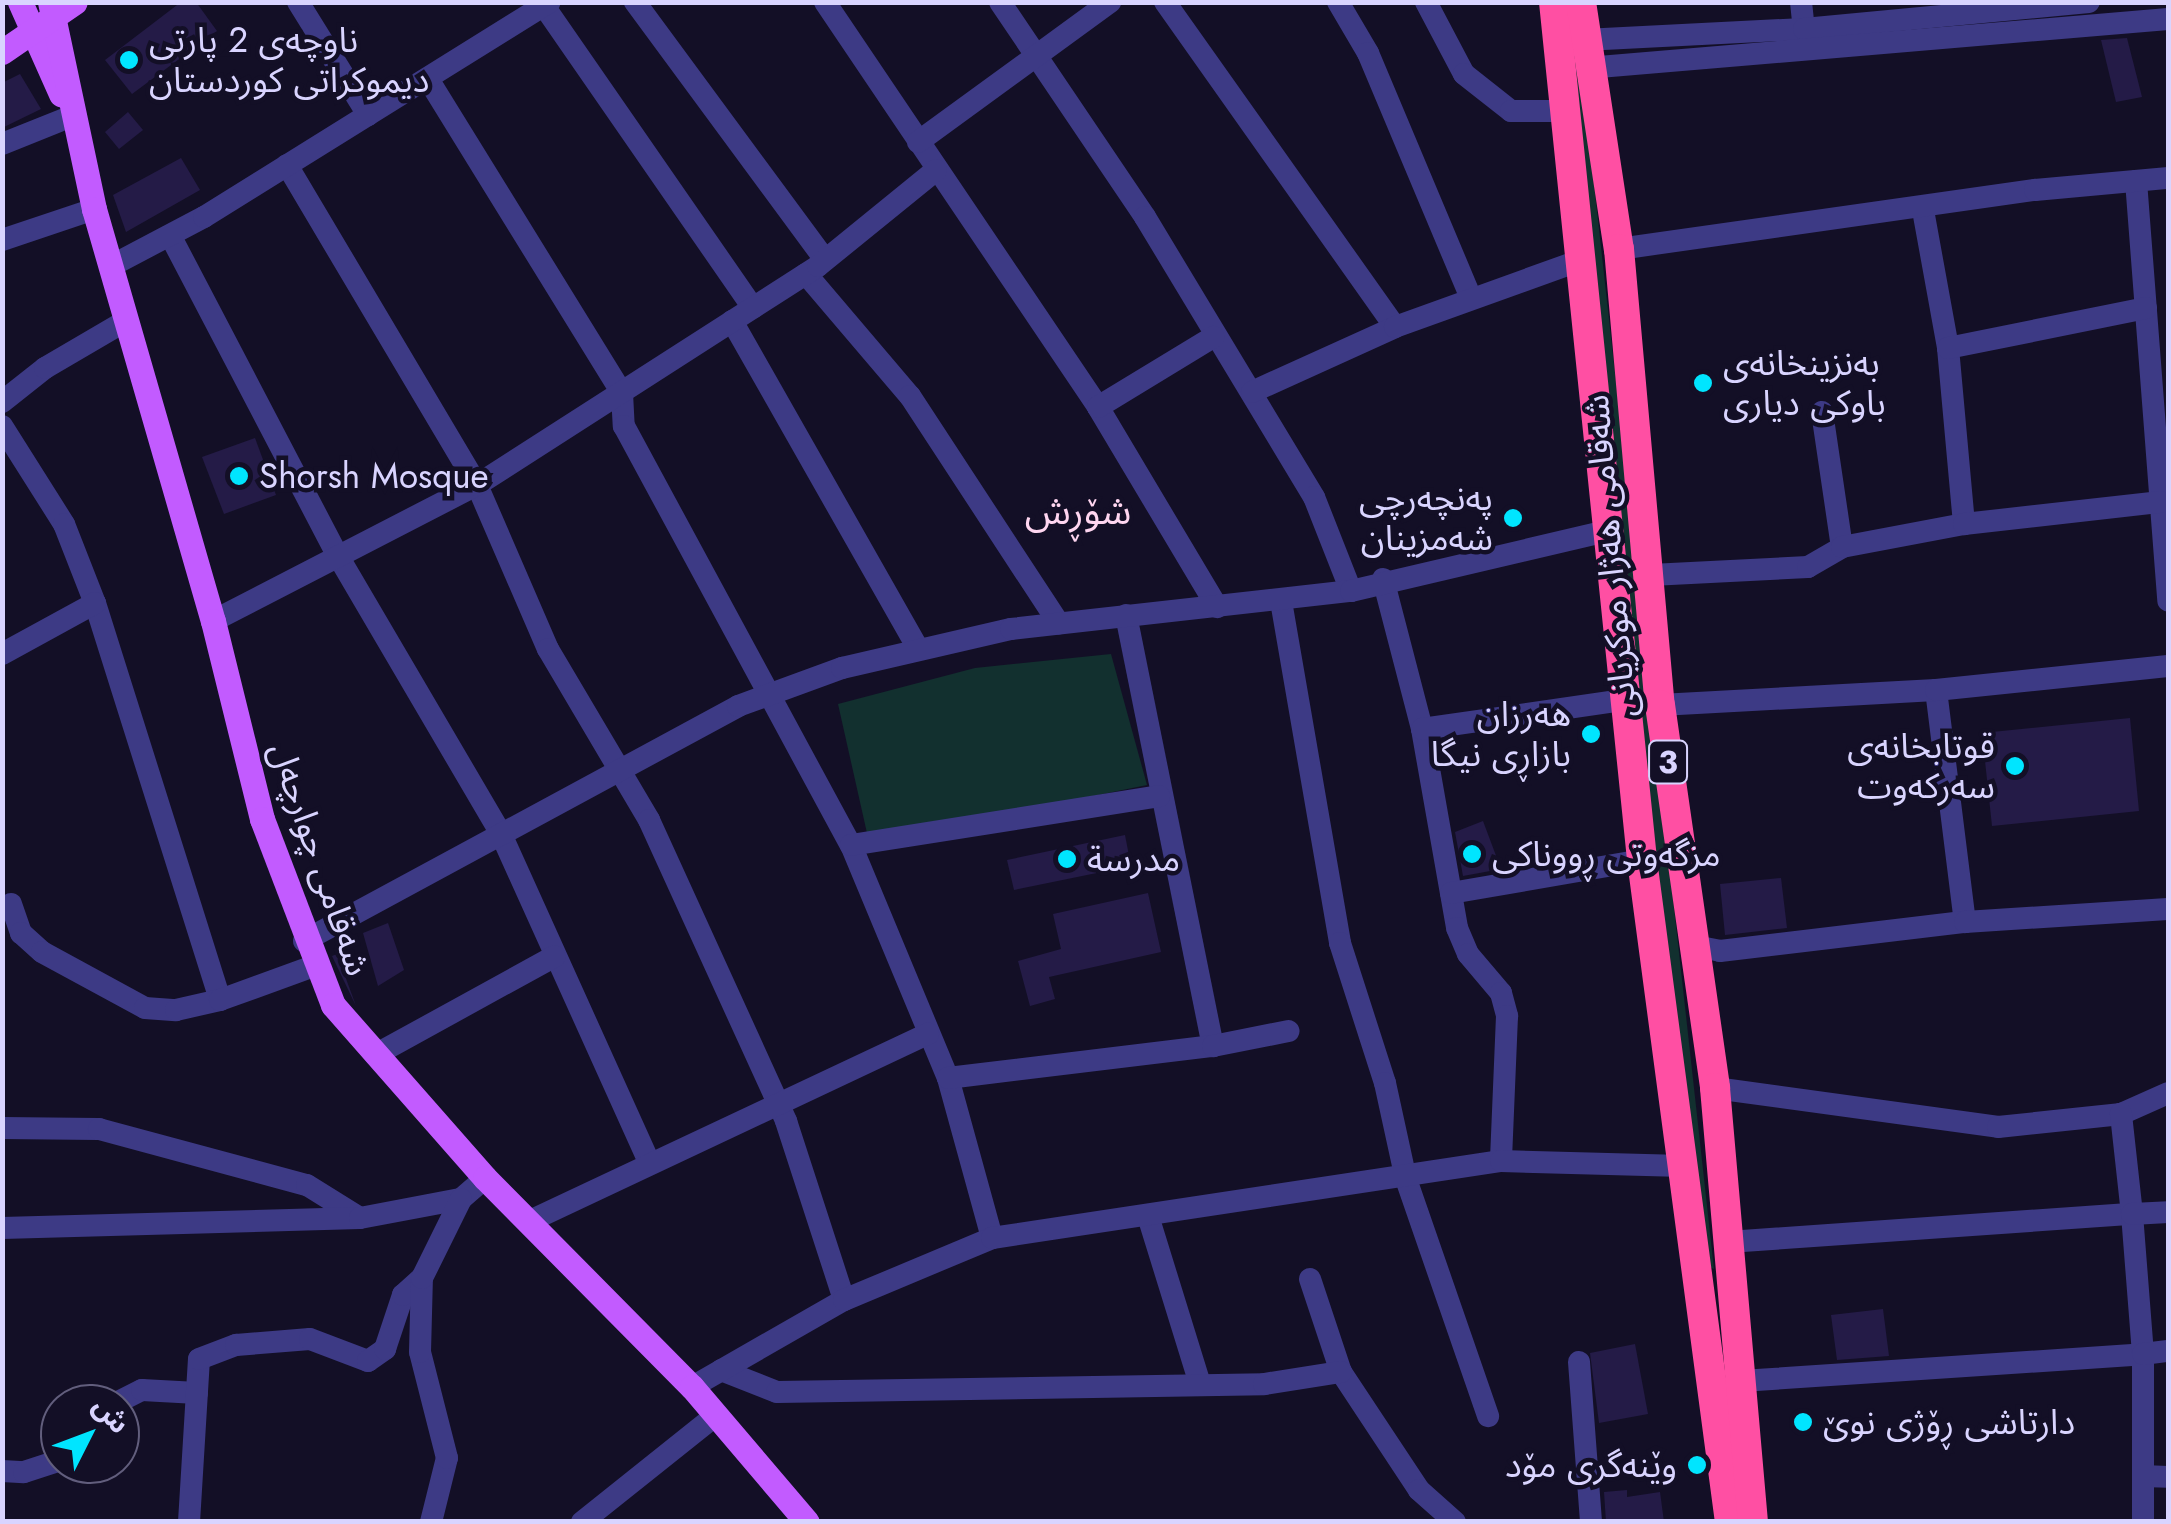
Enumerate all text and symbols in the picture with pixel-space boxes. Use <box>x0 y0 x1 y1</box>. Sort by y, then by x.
place label: ناوچەی 2 پارتی دیموکراتی کوردستان <box>149 19 429 101</box>
marker: ناوچەی 2 پارتی دیموکراتی کوردستان <box>118 49 140 71</box>
place label: بەنزینخانەی باوکی دیاری <box>1723 342 1886 424</box>
marker: بەنزینخانەی باوکی دیاری <box>1692 372 1714 394</box>
street label: شەقامی ھەژار موکریانی <box>1575 393 1645 719</box>
place label: Shorsh Mosque <box>259 455 489 497</box>
marker: Shorsh Mosque <box>228 465 250 487</box>
place label: پەنچەرچی شەمزینان <box>1359 477 1493 559</box>
district label: شۆڕش <box>1025 488 1131 534</box>
marker: پەنچەرچی شەمزینان <box>1502 507 1524 529</box>
place label: هەرزان بازاڕی نیگا <box>1431 693 1571 775</box>
marker: هەرزان بازاڕی نیگا <box>1580 723 1602 745</box>
place label: قوتابخانەی سەرکەوت <box>1847 725 1995 807</box>
road number: 3 <box>1648 735 1688 789</box>
street label: شەقامی چوارچەل <box>260 737 380 981</box>
marker: قوتابخانەی سەرکەوت <box>2004 755 2026 777</box>
place label: مزگەوتی ڕووناکی <box>1492 833 1721 875</box>
place label: مدرسة <box>1087 838 1180 880</box>
marker: مزگەوتی ڕووناکی <box>1461 843 1483 865</box>
marker: مدرسة <box>1056 848 1078 870</box>
north arrow <box>40 1384 140 1484</box>
text: ش <box>83 1387 139 1443</box>
place label: دارتاشی ڕۆژی نوێ <box>1823 1401 2075 1443</box>
marker: دارتاشی ڕۆژی نوێ <box>1792 1411 1814 1433</box>
place label: وێنەگری مۆد <box>1505 1444 1677 1486</box>
marker: وێنەگری مۆد <box>1686 1454 1708 1476</box>

